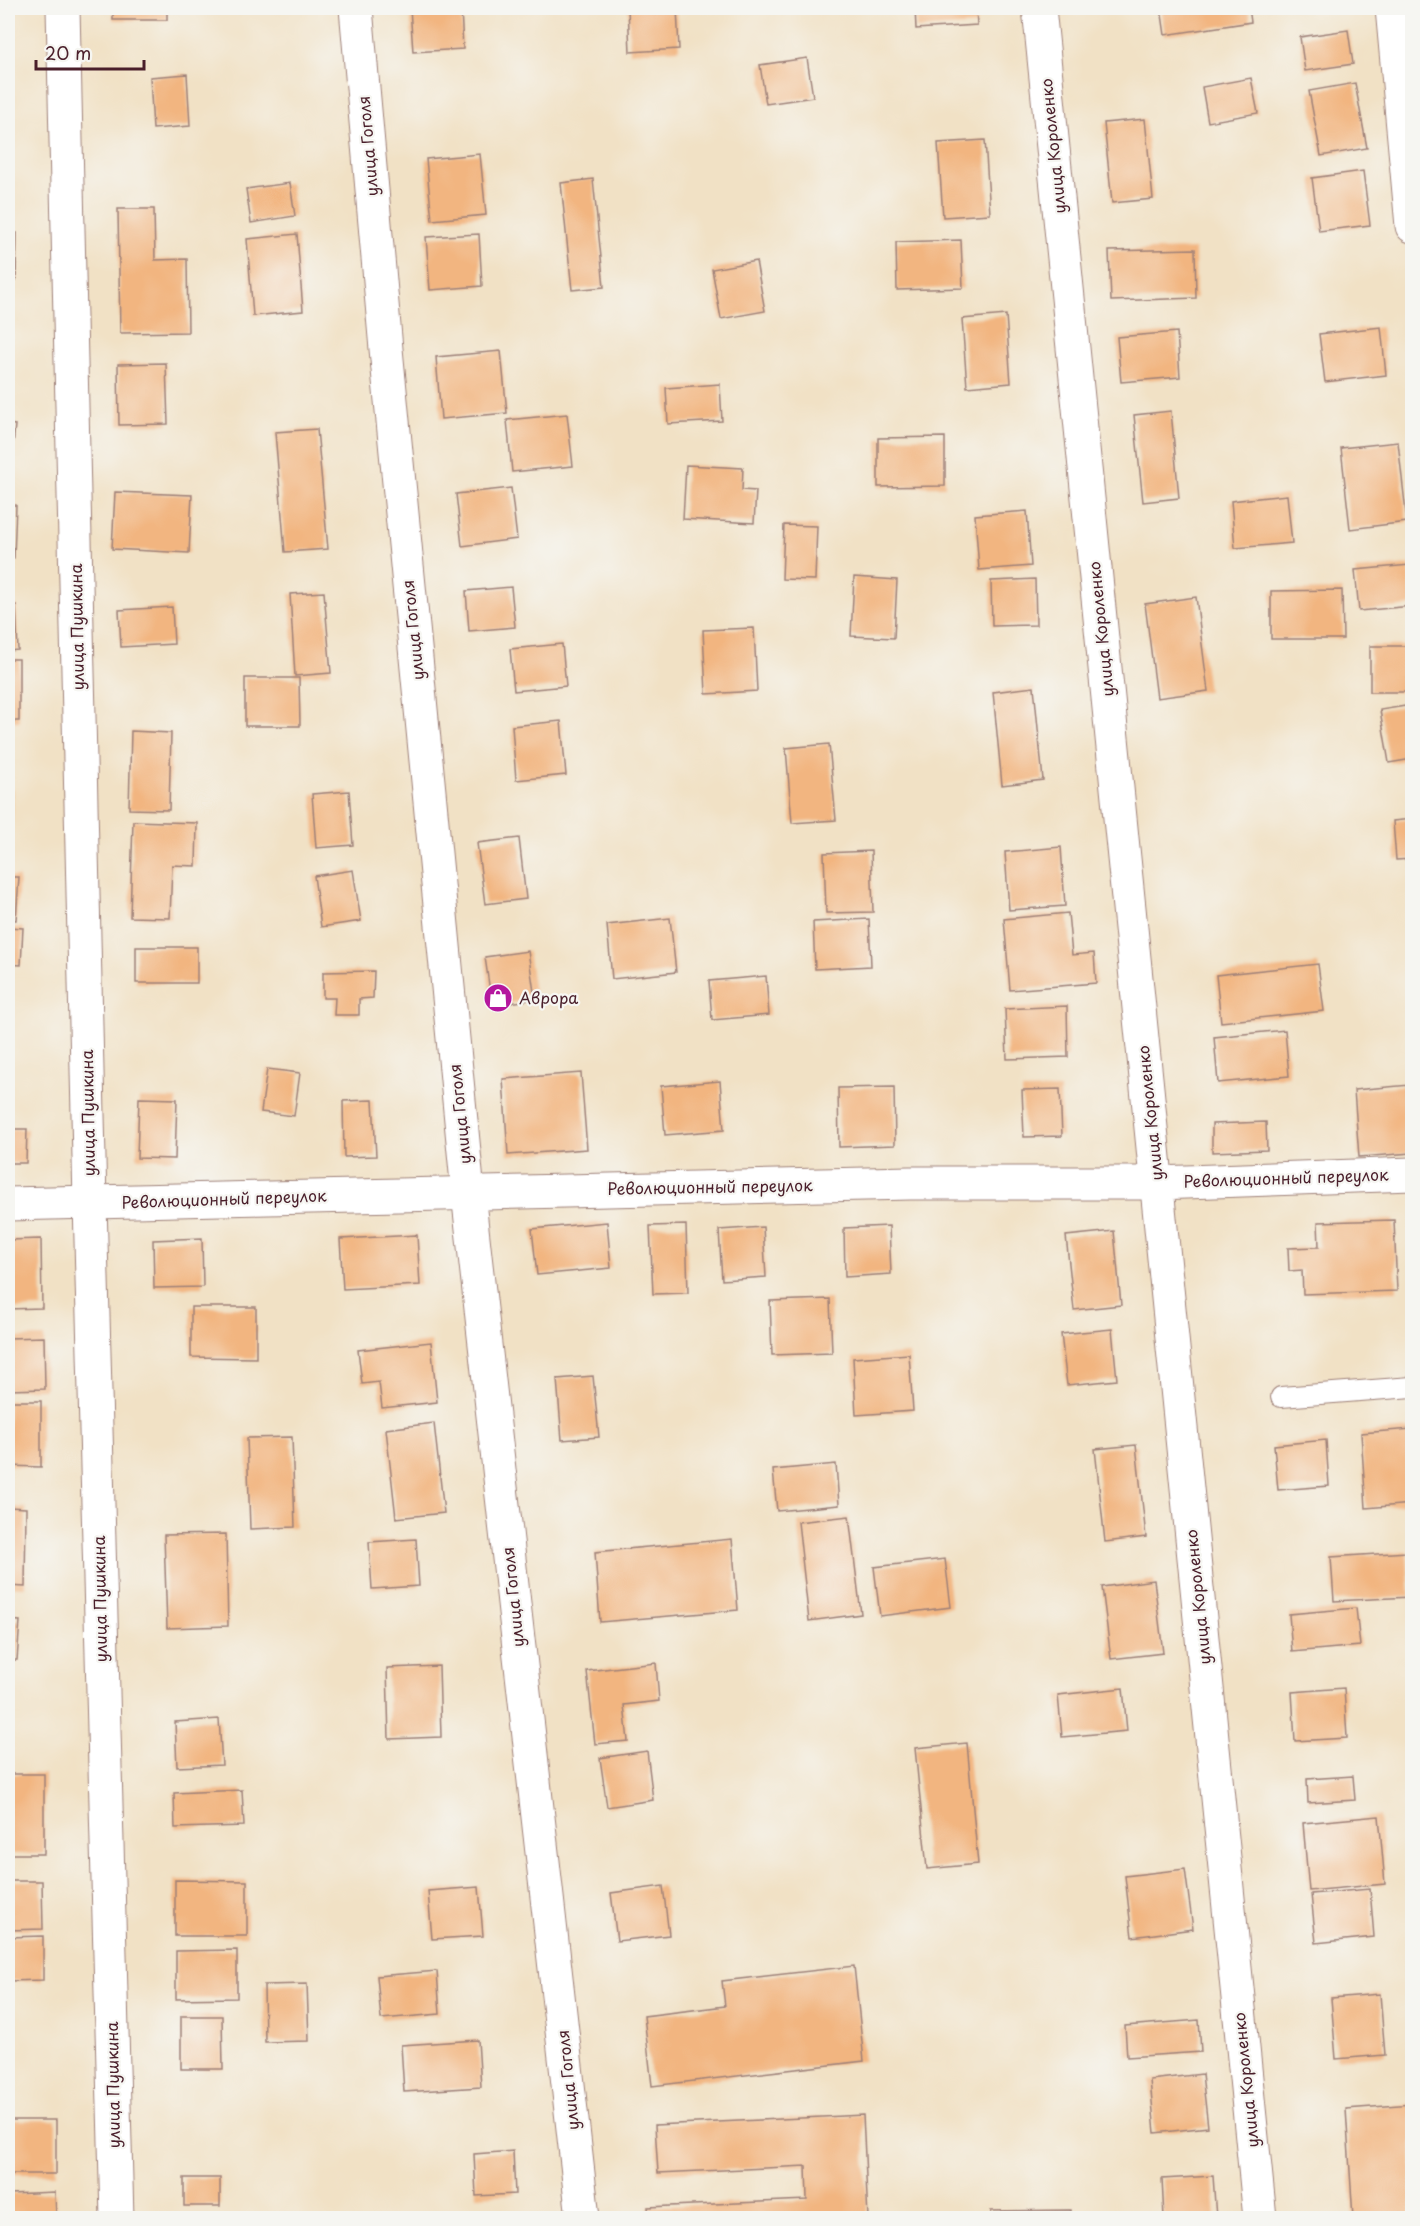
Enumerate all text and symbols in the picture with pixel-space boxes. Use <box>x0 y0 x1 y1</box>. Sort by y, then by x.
scale bar <box>36 33 144 71</box>
text: 20 m <box>45 39 91 66</box>
street label: улица Короленко <box>1033 77 1071 215</box>
street label: улица Гоголя <box>351 95 383 197</box>
street label: улица Короленко <box>1081 560 1119 698</box>
street label: улица Пушкина <box>63 563 89 691</box>
street label: улица Гоголя <box>395 579 429 681</box>
shop icon: Аврора <box>482 982 514 1014</box>
place label: Аврора <box>519 985 578 1009</box>
street label: улица Короленко <box>1130 1044 1168 1182</box>
street label: улица Пушкина <box>74 1049 100 1177</box>
street label: улица Гоголя <box>442 1063 476 1165</box>
street label: Революционный переулок <box>1183 1161 1389 1193</box>
street label: Революционный переулок <box>607 1172 813 1200</box>
street label: Революционный переулок <box>121 1182 327 1214</box>
street label: улица Короленко <box>1178 1528 1216 1666</box>
street label: улица Пушкина <box>86 1535 112 1663</box>
street label: улица Гоголя <box>495 1546 529 1648</box>
street label: улица Короленко <box>1226 2011 1264 2149</box>
street label: улица Пушкина <box>99 2021 125 2149</box>
street label: улица Гоголя <box>550 2029 584 2131</box>

